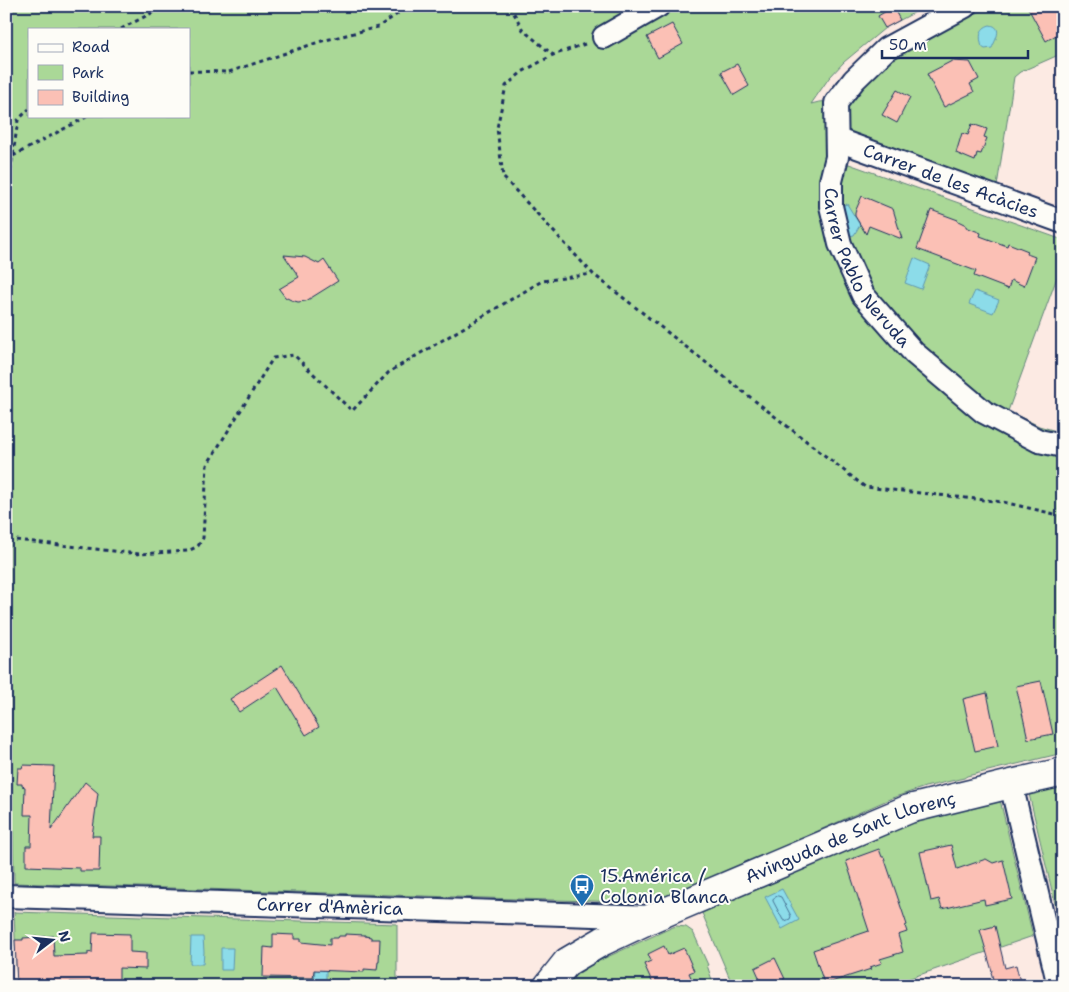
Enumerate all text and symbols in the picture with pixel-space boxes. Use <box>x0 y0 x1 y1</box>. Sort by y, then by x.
legend <box>28 28 190 118</box>
scale bar <box>882 28 1028 60</box>
text: 50 m <box>889 35 927 55</box>
text: Road <box>72 37 110 57</box>
text: Park <box>72 63 104 83</box>
text: Building <box>72 87 129 107</box>
street label: Carrer de les Acàcies <box>860 138 1042 224</box>
street label: Carrer Pablo Neruda <box>819 188 916 353</box>
street label: Avinguda de Sant Llorenç <box>742 786 958 889</box>
place label: 15.América / Colonia Blanca <box>600 864 729 909</box>
bus stop icon: 15.América / Colonia Blanca <box>569 873 595 907</box>
street label: Carrer d'Amèrica <box>256 892 403 921</box>
north arrow <box>28 914 78 964</box>
text: N <box>54 929 75 944</box>

